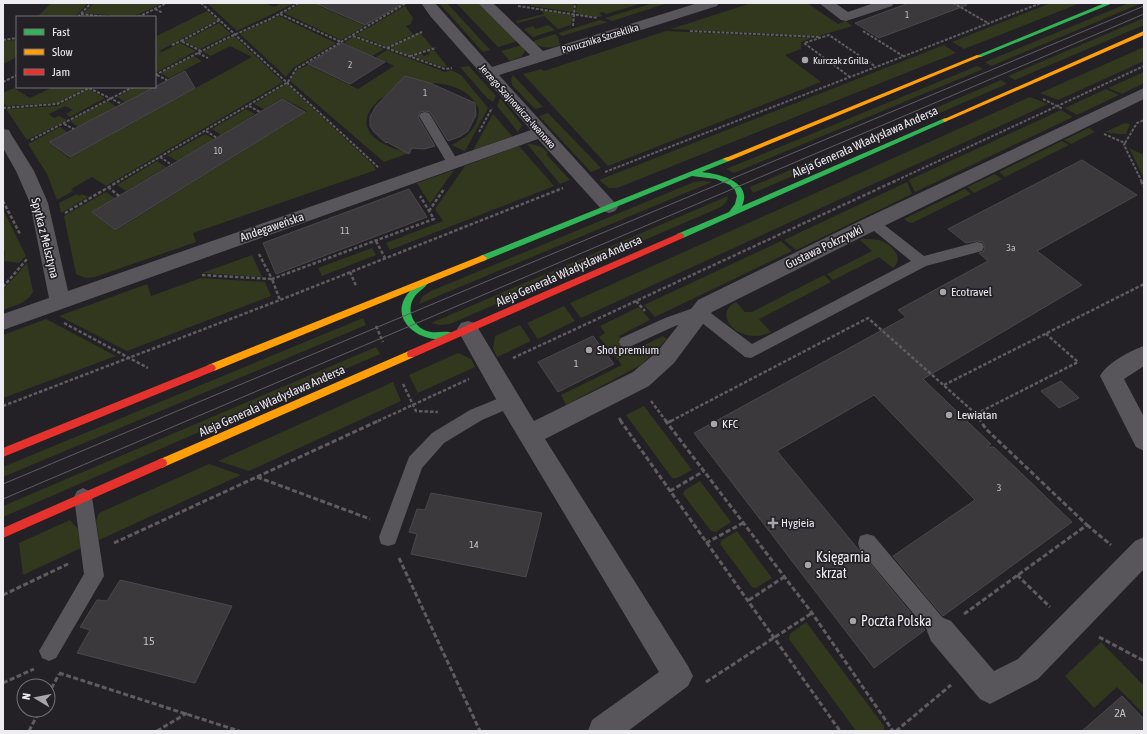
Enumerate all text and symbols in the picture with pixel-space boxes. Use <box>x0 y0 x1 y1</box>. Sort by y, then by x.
house number: 1 <box>905 10 909 20</box>
legend <box>16 16 156 88</box>
street label: Porucznika Szczeklika <box>560 21 640 55</box>
text: Fast <box>52 25 70 39</box>
text: Slow <box>52 45 73 59</box>
marker: Kurczak z Grilla <box>800 55 810 65</box>
place label: Kurczak z Grilla <box>813 55 869 66</box>
house number: 2 <box>348 60 352 70</box>
street label: Jerzego Szajnowicza-Iwanowa <box>477 62 558 151</box>
text: Jam <box>52 65 70 79</box>
house number: 1 <box>423 88 427 98</box>
street label: Aleja Generała Władysława Andersa <box>790 103 940 181</box>
house number: 10 <box>214 146 222 156</box>
street label: Spytka z Melsztyna <box>28 196 62 280</box>
street label: Andegaweńska <box>238 210 306 244</box>
street label: Gustawa Pokrzywki <box>783 222 865 272</box>
house number: 11 <box>340 225 350 236</box>
street label: Aleja Generała Władysława Andersa <box>494 232 644 310</box>
house number: 3a <box>1006 242 1016 253</box>
place label: Ecotravel <box>951 285 993 299</box>
marker: Ecotravel <box>938 287 948 297</box>
place label: Shot premium <box>597 343 659 357</box>
marker: Shot premium <box>584 345 594 355</box>
house number: 1 <box>574 358 579 369</box>
street label: Aleja Generała Władysława Andersa <box>197 362 347 440</box>
place label: Lewiatan <box>957 408 997 422</box>
marker: Lewiatan <box>944 410 954 420</box>
place label: KFC <box>722 417 739 431</box>
marker: KFC <box>709 419 719 429</box>
house number: 3 <box>997 482 1002 493</box>
place label: Hygieia <box>781 516 815 530</box>
marker: Hygieia <box>768 518 778 528</box>
house number: 14 <box>469 539 479 550</box>
place label: Księgarnia skrzat <box>816 549 870 581</box>
marker: Księgarnia skrzat <box>803 560 813 570</box>
place label: Poczta Polska <box>861 613 932 629</box>
marker: Poczta Polska <box>848 616 858 626</box>
house number: 15 <box>143 634 155 648</box>
north arrow <box>16 678 56 718</box>
text: N <box>20 692 33 701</box>
house number: 2A <box>1114 706 1126 720</box>

